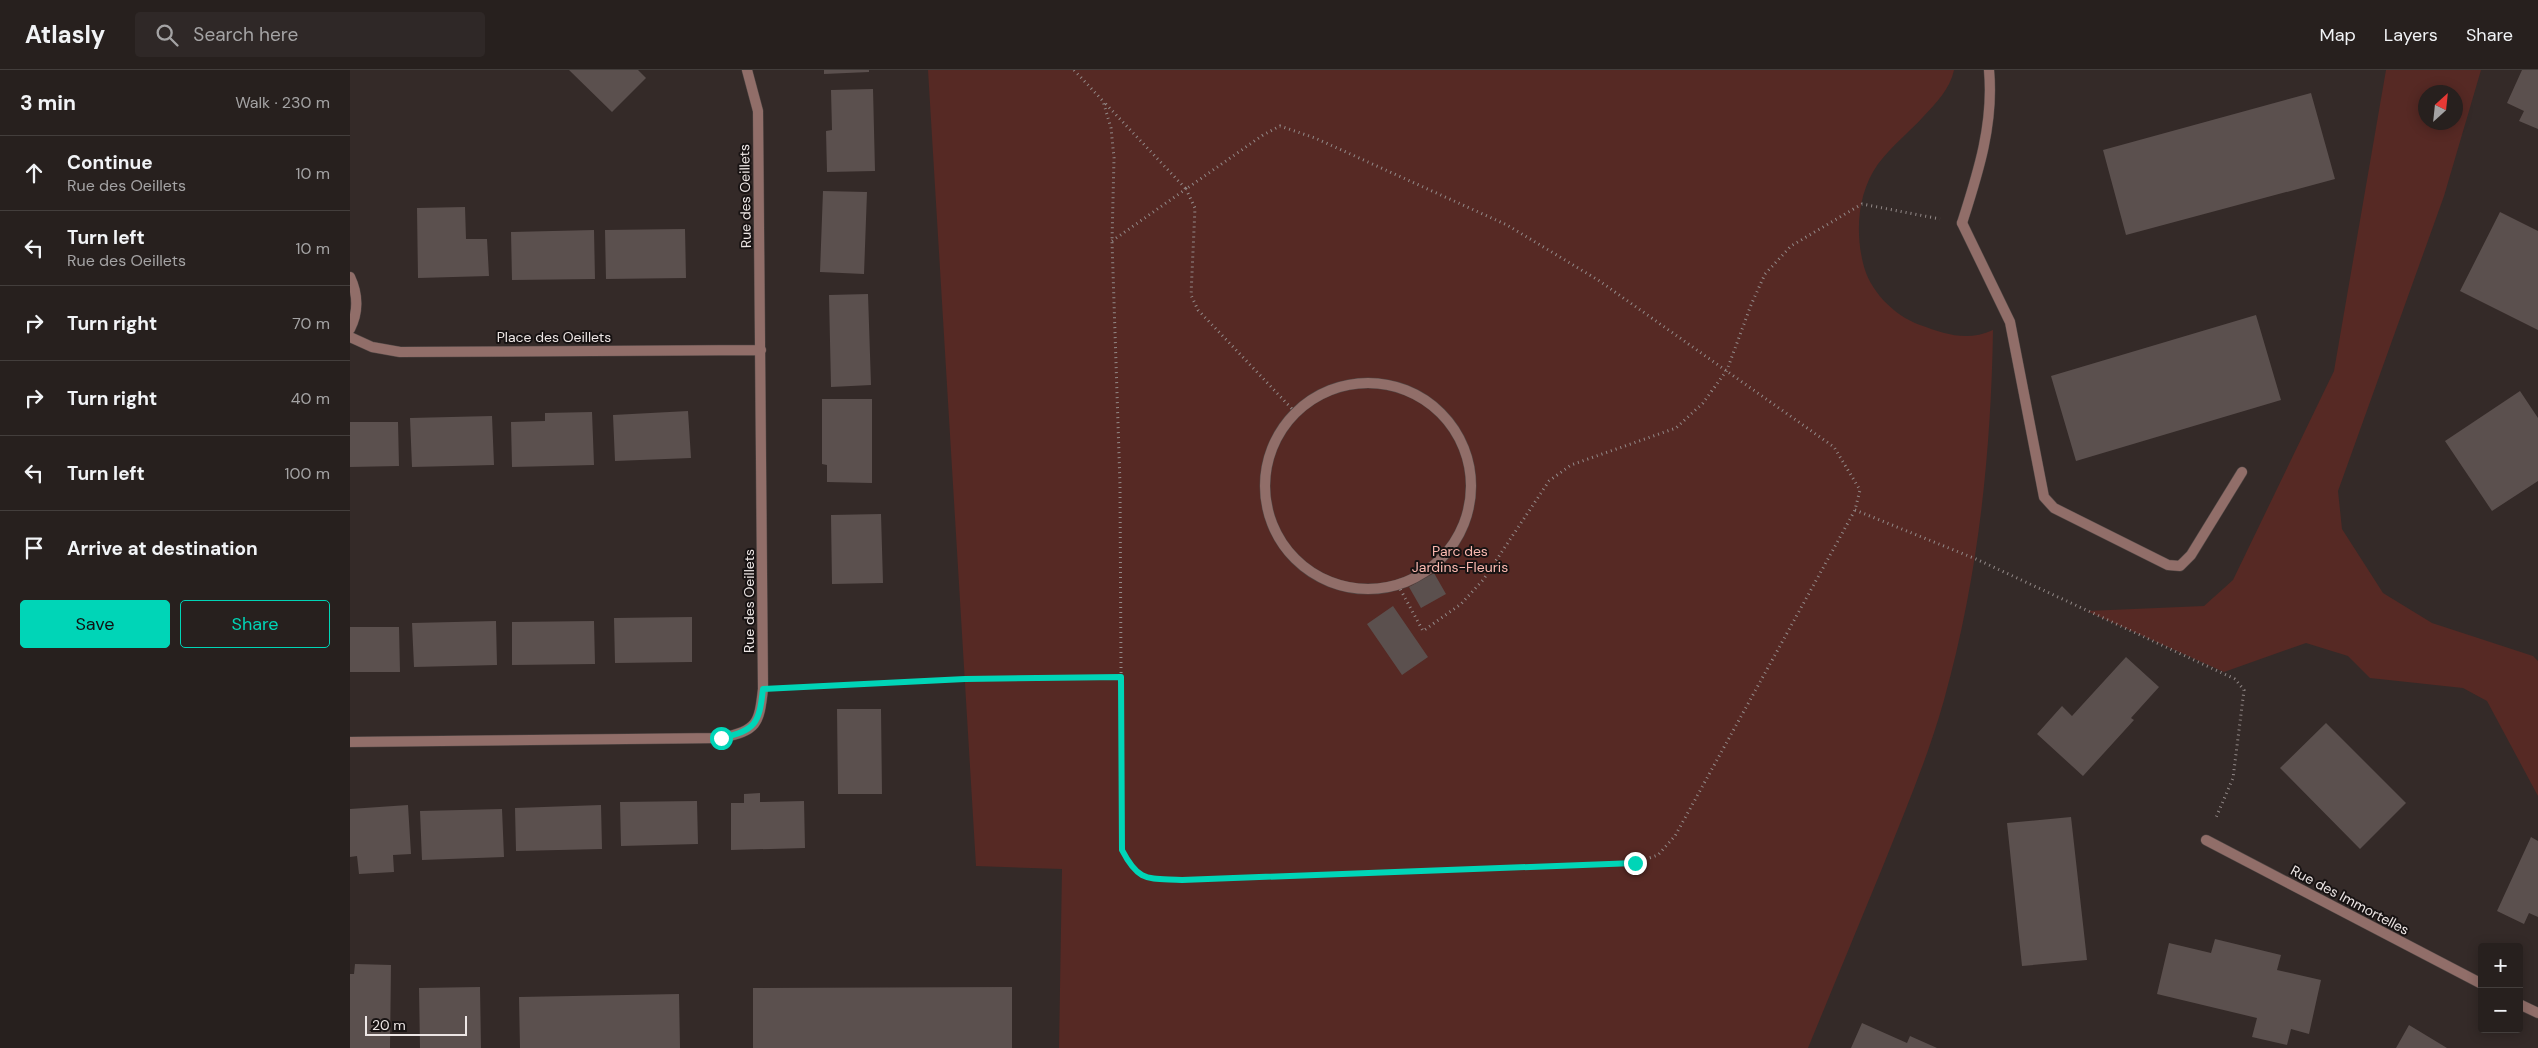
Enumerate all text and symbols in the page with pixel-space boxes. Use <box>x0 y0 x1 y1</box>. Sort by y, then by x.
search box <box>135 12 485 57</box>
text: Atlasly <box>25 19 105 50</box>
icon: search <box>153 21 181 49</box>
text: Search here <box>193 22 298 47</box>
text: Map <box>2320 23 2356 47</box>
text: Layers <box>2384 23 2438 47</box>
text: Share <box>2466 23 2513 47</box>
north arrow <box>2418 85 2463 130</box>
text: 3 min <box>20 89 76 117</box>
text: Walk · 230 m <box>235 92 330 113</box>
street label: Rue des Oeillets <box>735 144 755 248</box>
text: Continue <box>67 150 153 175</box>
icon: ahead <box>20 159 48 187</box>
text: 10 m <box>296 163 330 184</box>
text: Rue des Oeillets <box>67 175 186 196</box>
text: Turn left <box>67 225 145 250</box>
icon: left <box>20 234 48 262</box>
text: 10 m <box>296 238 330 259</box>
text: Rue des Oeillets <box>67 250 186 271</box>
icon: right <box>20 309 48 337</box>
text: Turn right <box>67 311 157 336</box>
text: 70 m <box>292 313 330 334</box>
street label: Place des Oeillets <box>497 328 611 346</box>
icon: right <box>20 384 48 412</box>
text: Turn right <box>67 386 157 411</box>
text: 40 m <box>291 388 330 409</box>
icon: left <box>20 459 48 487</box>
text: Turn left <box>67 461 145 486</box>
text: 100 m <box>285 463 330 484</box>
icon: arrive <box>20 534 48 562</box>
text: Arrive at destination <box>67 536 258 561</box>
park label: Parc des Jardins-Fleuris <box>1412 542 1508 576</box>
street label: Rue des Oeillets <box>740 549 758 653</box>
button: Save <box>20 600 170 648</box>
button: Share <box>180 600 330 648</box>
route start <box>710 727 733 750</box>
route end <box>1624 852 1647 875</box>
street label: Rue des Immortelles <box>2288 861 2412 939</box>
map controls <box>2478 943 2523 1033</box>
button: + <box>2478 943 2523 988</box>
button: − <box>2478 988 2523 1033</box>
scale bar <box>365 1013 468 1036</box>
text: 20 m <box>372 1016 406 1034</box>

